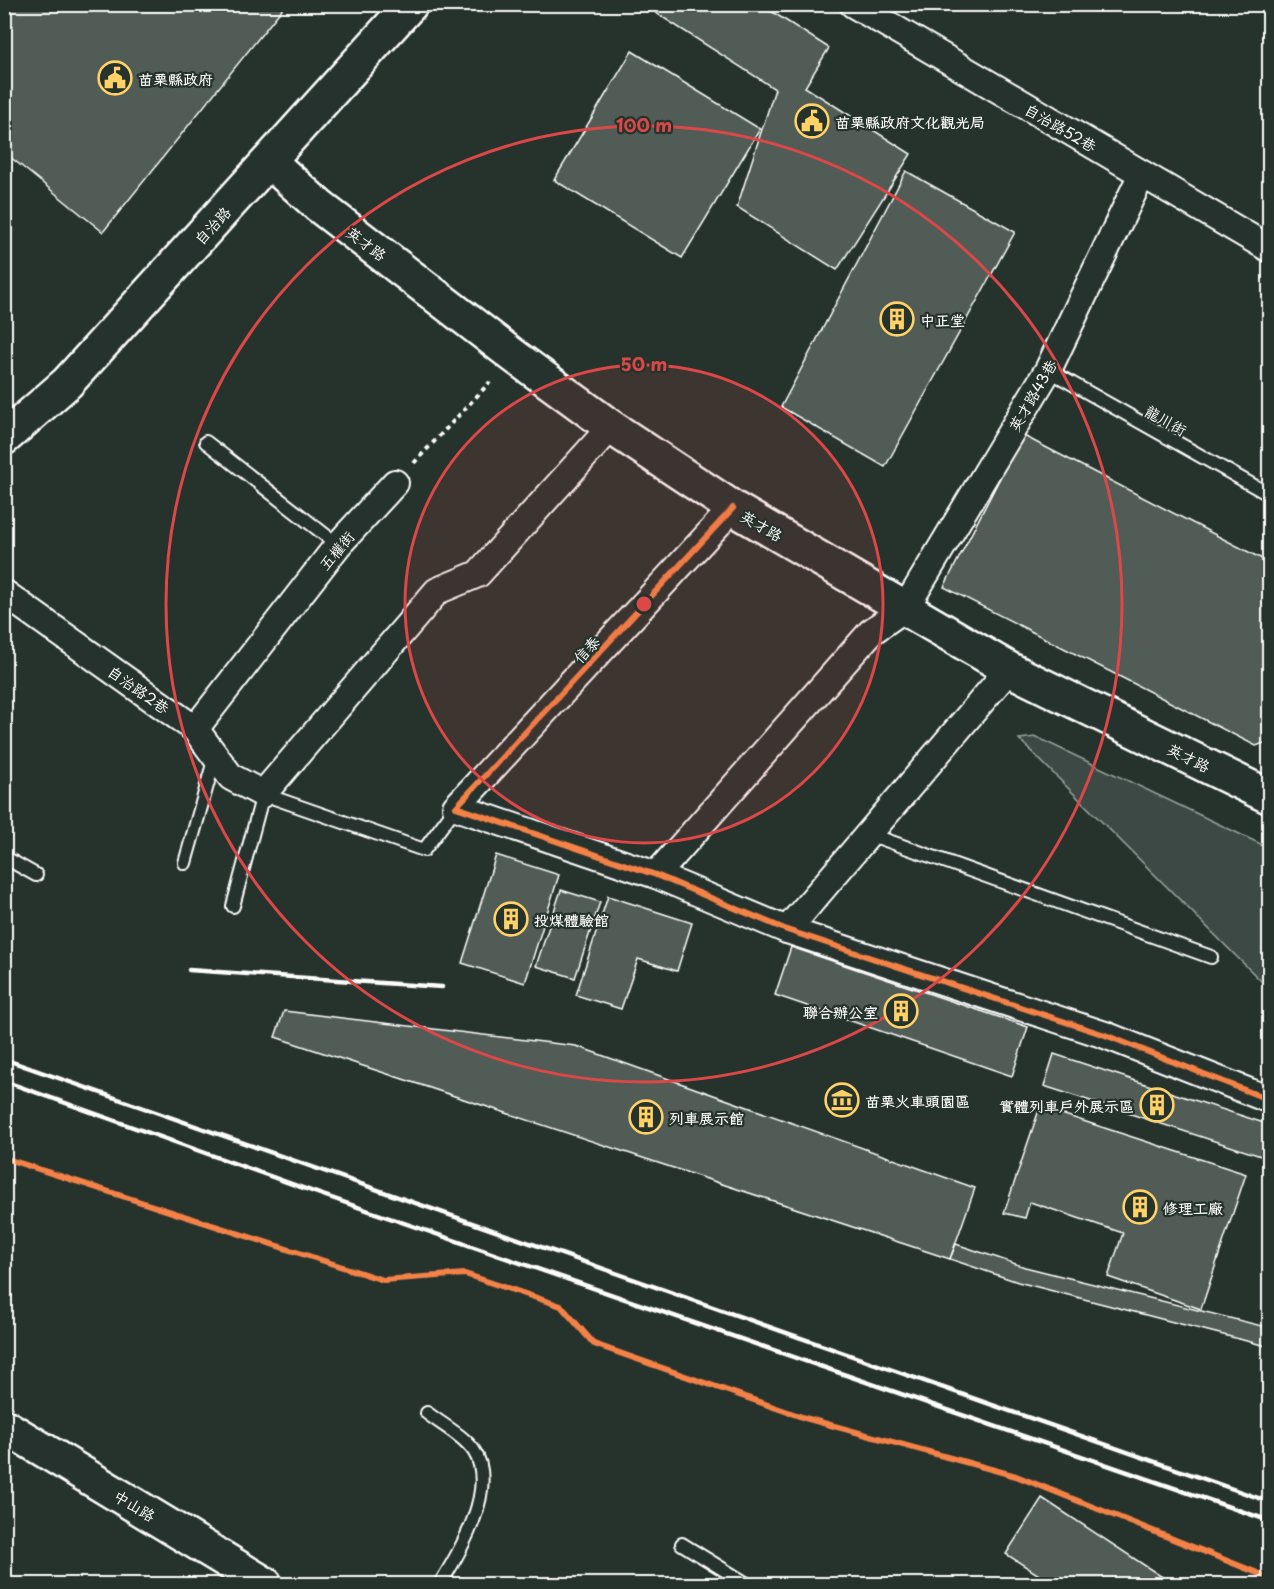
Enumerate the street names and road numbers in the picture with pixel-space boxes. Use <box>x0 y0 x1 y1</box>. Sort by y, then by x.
street label: 自治路52巷 <box>1021 97 1101 157</box>
street label: 自治路 <box>188 201 236 249</box>
street label: 英才路 <box>342 220 392 266</box>
street label: 英才路43巷 <box>1002 355 1062 435</box>
street label: 龍川街 <box>1141 399 1191 441</box>
street label: 英才路 <box>737 504 787 546</box>
street label: 五權街 <box>313 525 359 575</box>
street label: 信泰 <box>567 630 605 668</box>
street label: 自治路2巷 <box>103 659 175 719</box>
street label: 英才路 <box>1164 737 1214 777</box>
street label: 中山路 <box>110 1484 160 1526</box>

